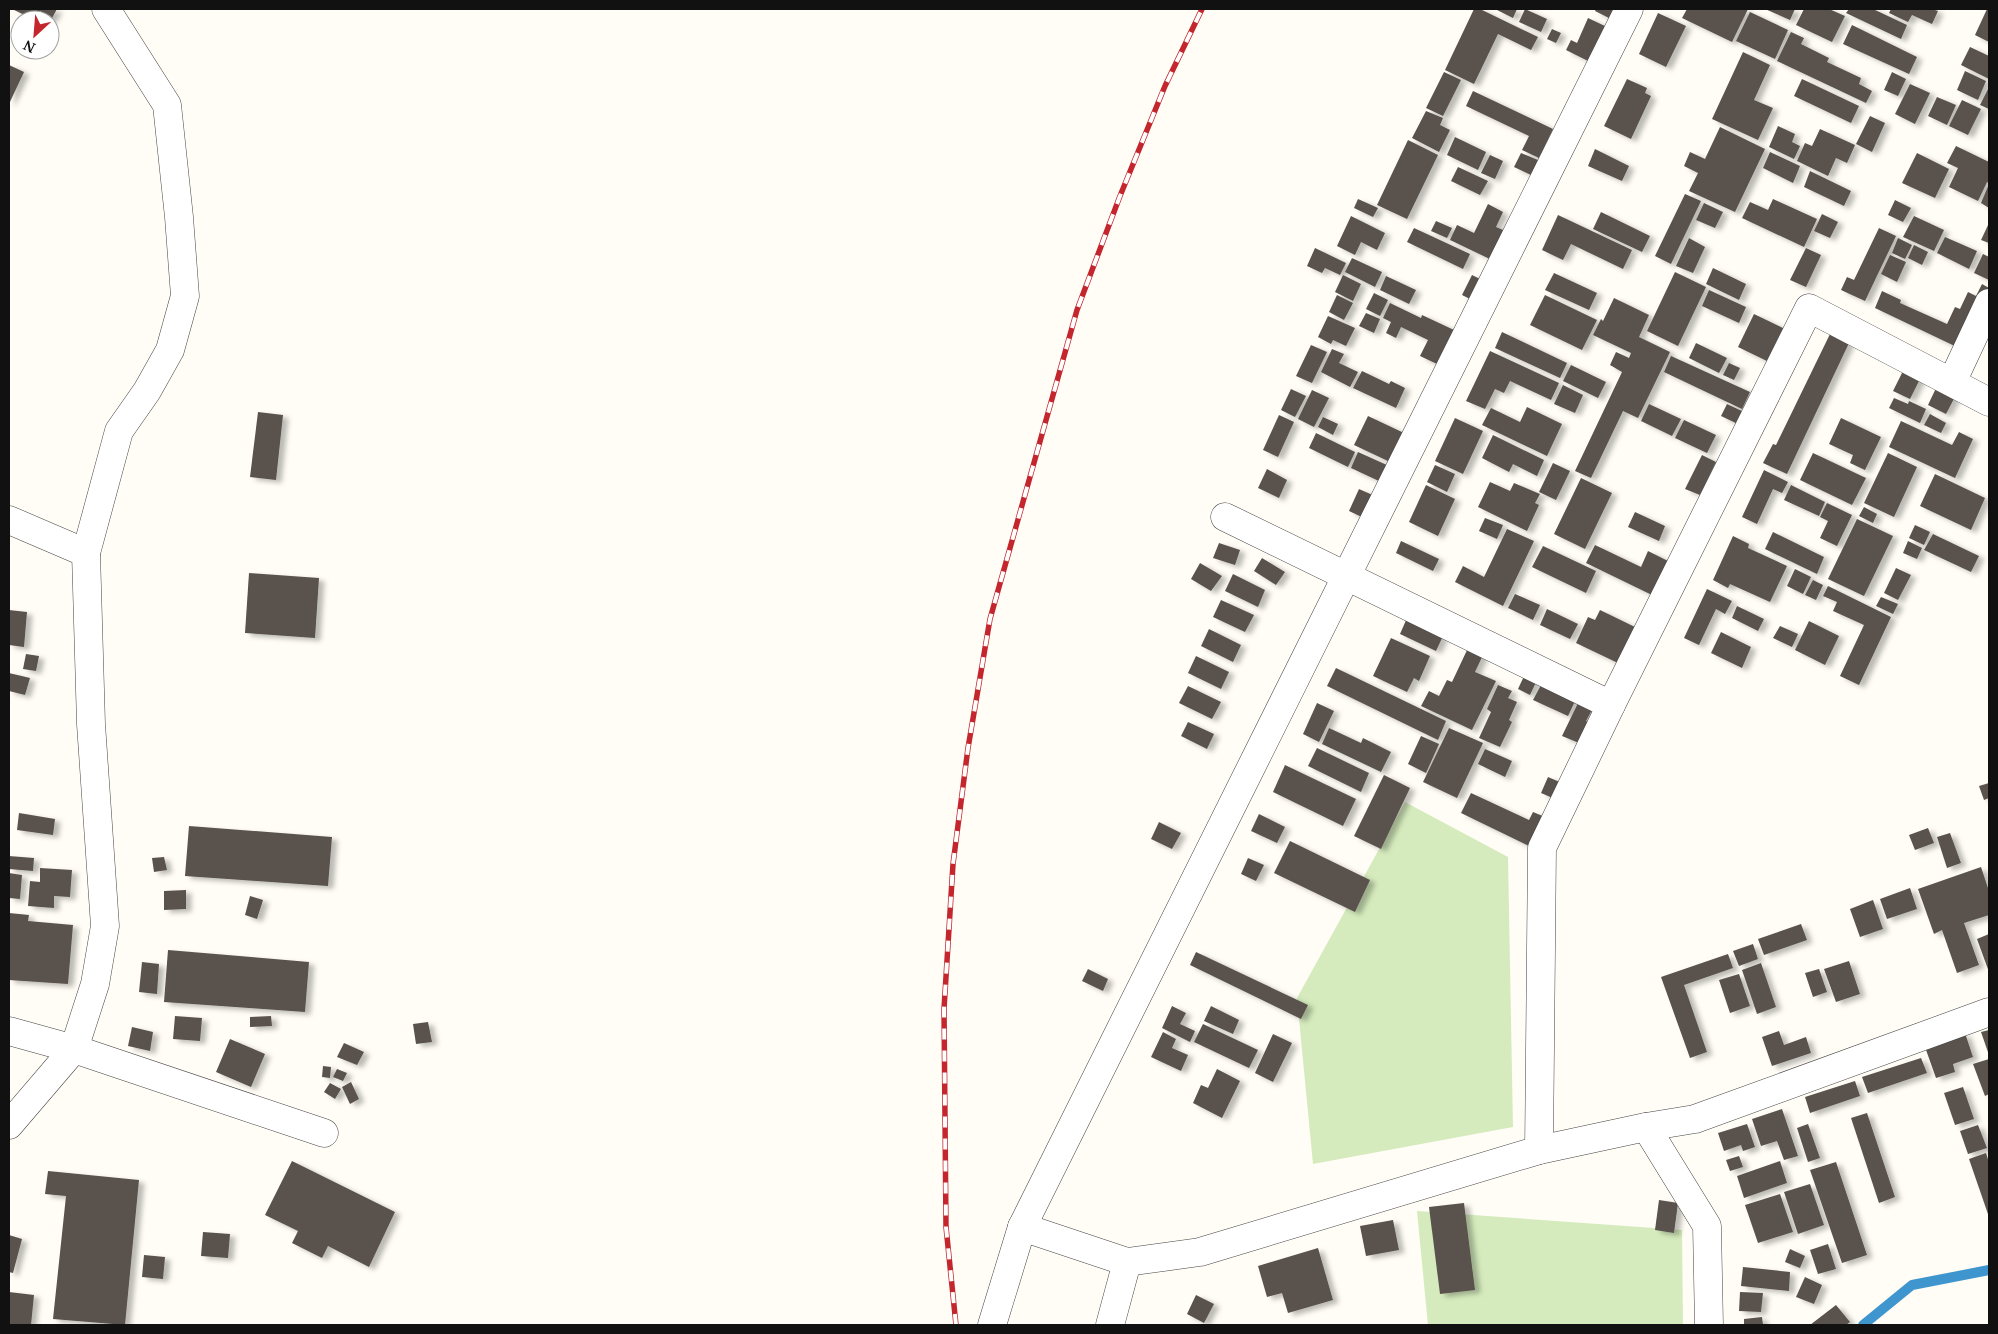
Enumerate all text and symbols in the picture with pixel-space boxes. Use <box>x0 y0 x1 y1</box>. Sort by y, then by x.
north arrow <box>10 10 60 60</box>
text: N <box>20 36 38 58</box>

